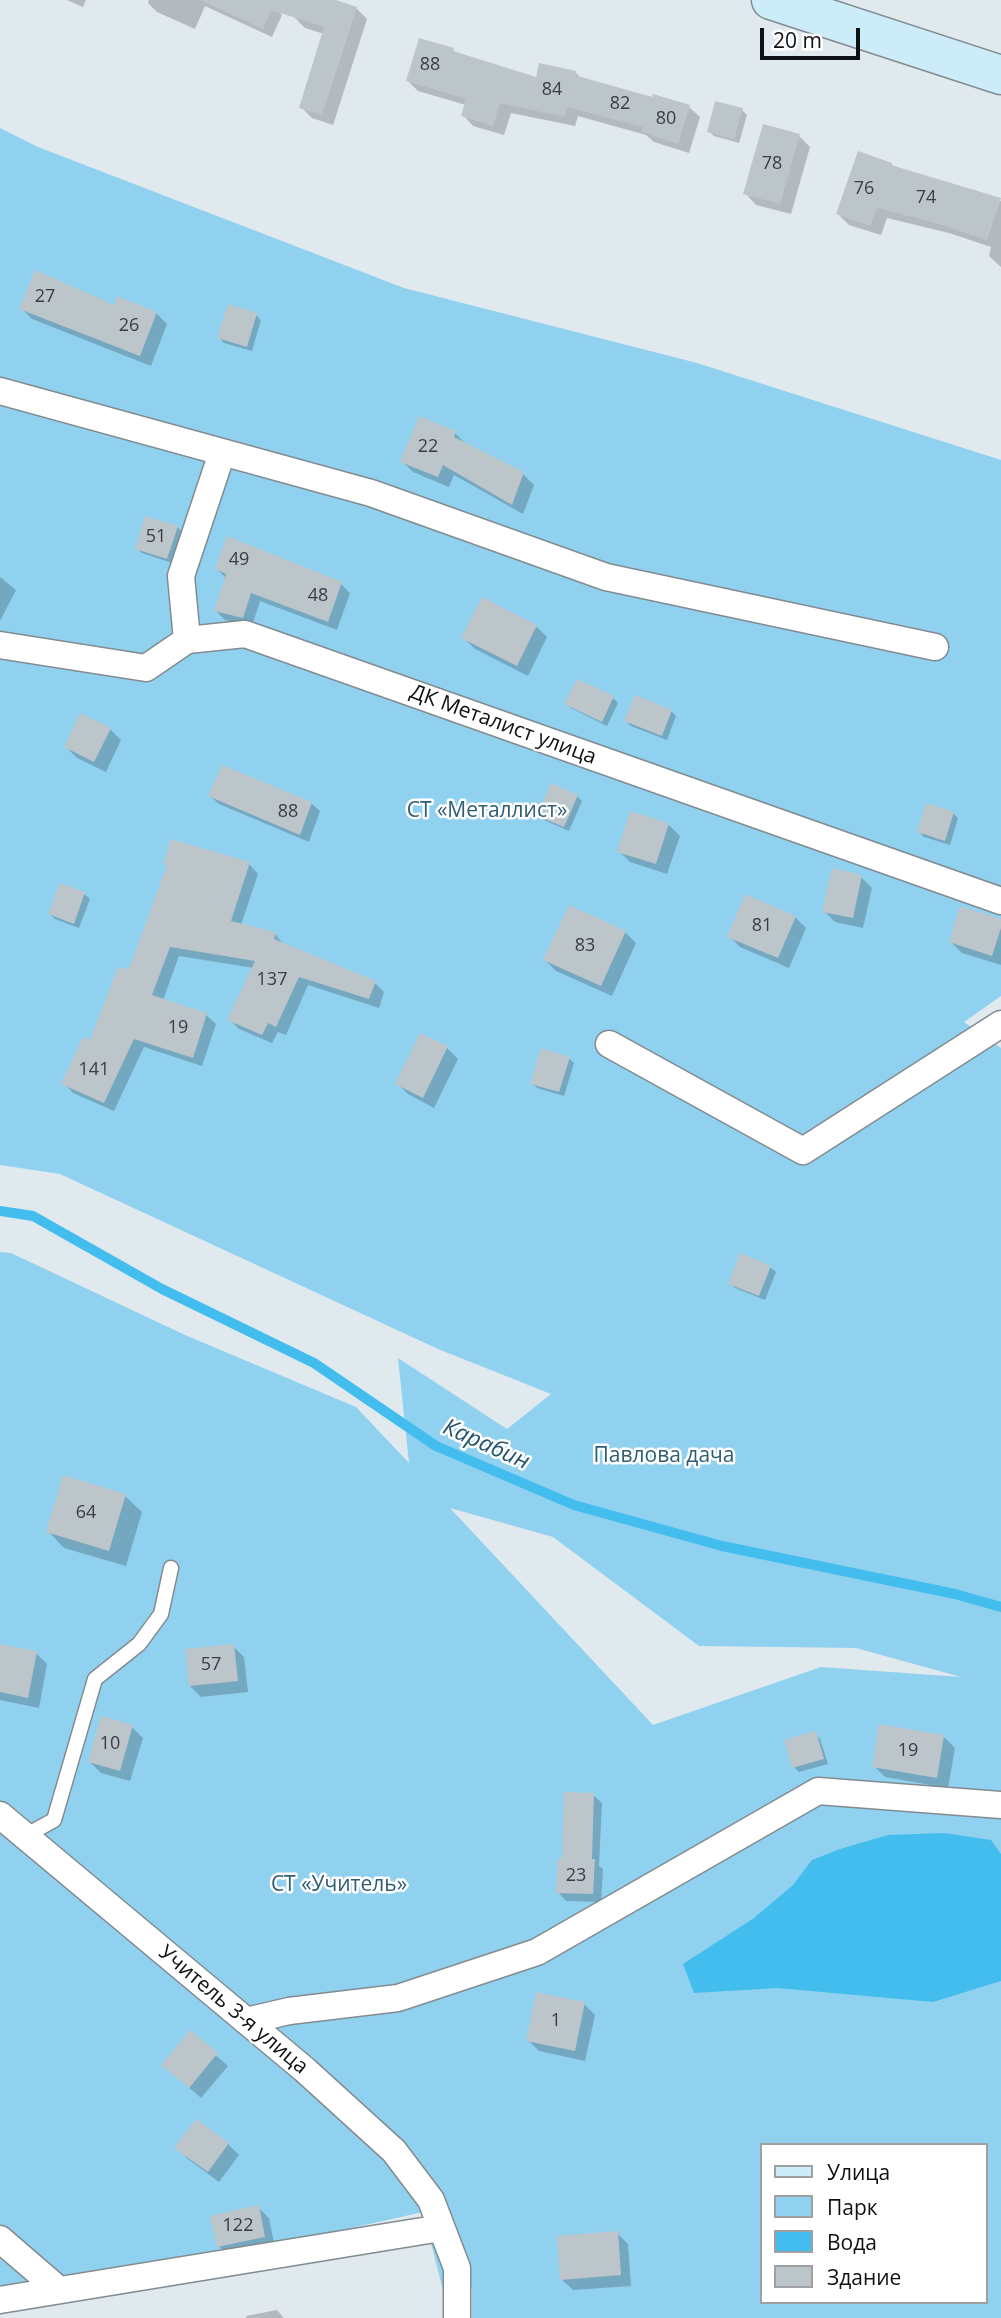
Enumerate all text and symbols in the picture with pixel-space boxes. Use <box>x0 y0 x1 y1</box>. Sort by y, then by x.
scale bar <box>763 14 863 58</box>
text: 20 m <box>773 26 822 54</box>
house number: 88 <box>420 54 440 76</box>
house number: 84 <box>542 79 562 101</box>
house number: 82 <box>610 93 630 115</box>
house number: 80 <box>656 108 676 130</box>
house number: 78 <box>762 153 782 175</box>
house number: 76 <box>854 178 874 200</box>
house number: 74 <box>916 187 936 209</box>
house number: 27 <box>35 286 55 308</box>
house number: 26 <box>119 315 139 337</box>
house number: 22 <box>418 436 438 458</box>
house number: 51 <box>146 526 166 548</box>
house number: 49 <box>229 549 249 571</box>
house number: 48 <box>308 585 328 607</box>
street label: ДК Металист улица <box>406 680 600 770</box>
park label: СТ «Металлист» <box>407 798 567 824</box>
house number: 88 <box>278 801 298 823</box>
house number: 81 <box>752 915 772 937</box>
house number: 83 <box>575 935 595 957</box>
house number: 137 <box>257 969 287 991</box>
house number: 19 <box>168 1017 188 1039</box>
house number: 141 <box>79 1059 109 1081</box>
water label: Карабин <box>439 1414 533 1476</box>
park label: Павлова дача <box>593 1443 735 1469</box>
house number: 64 <box>76 1502 96 1524</box>
house number: 57 <box>201 1654 221 1676</box>
house number: 10 <box>100 1733 120 1755</box>
house number: 19 <box>898 1740 918 1762</box>
house number: 23 <box>566 1865 586 1887</box>
park label: СТ «Учитель» <box>271 1872 407 1898</box>
street label: Учитель 3-я улица <box>153 1940 313 2080</box>
house number: 1 <box>551 2010 561 2032</box>
legend <box>760 2143 987 2304</box>
text: Улица <box>827 2158 890 2186</box>
text: Парк <box>827 2193 878 2221</box>
house number: 122 <box>223 2215 253 2237</box>
text: Вода <box>827 2228 877 2256</box>
text: Здание <box>827 2263 901 2291</box>

